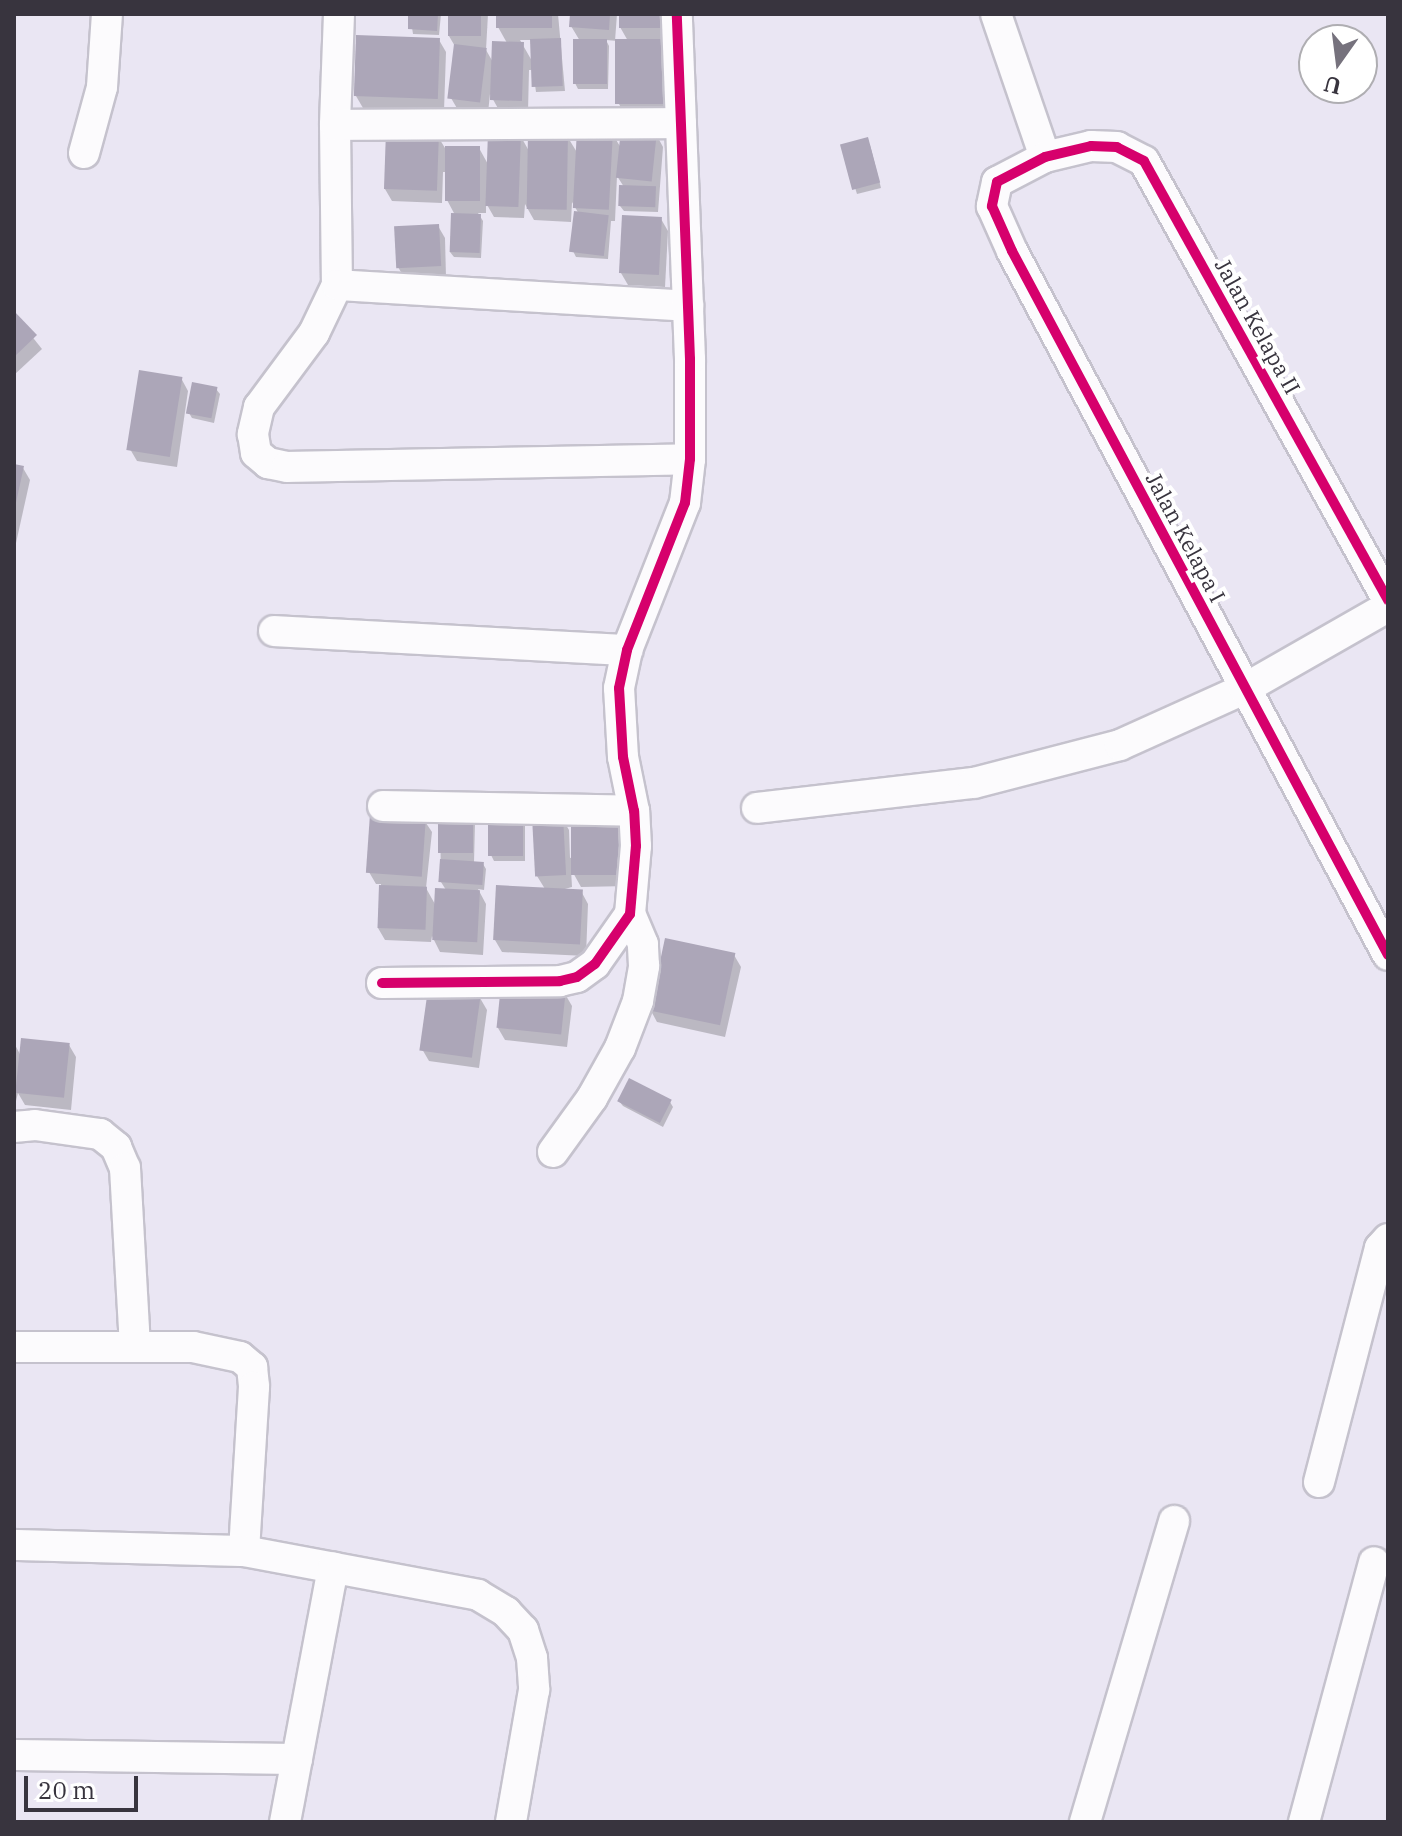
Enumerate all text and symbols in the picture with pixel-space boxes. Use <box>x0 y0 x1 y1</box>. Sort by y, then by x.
north arrow <box>1298 24 1378 104</box>
text: U <box>1321 70 1344 102</box>
street label: Jalan Kelapa II <box>1210 253 1306 399</box>
street label: Jalan Kelapa I <box>1141 467 1231 607</box>
scale bar <box>28 1760 142 1810</box>
text: 20 m <box>38 1774 95 1806</box>

